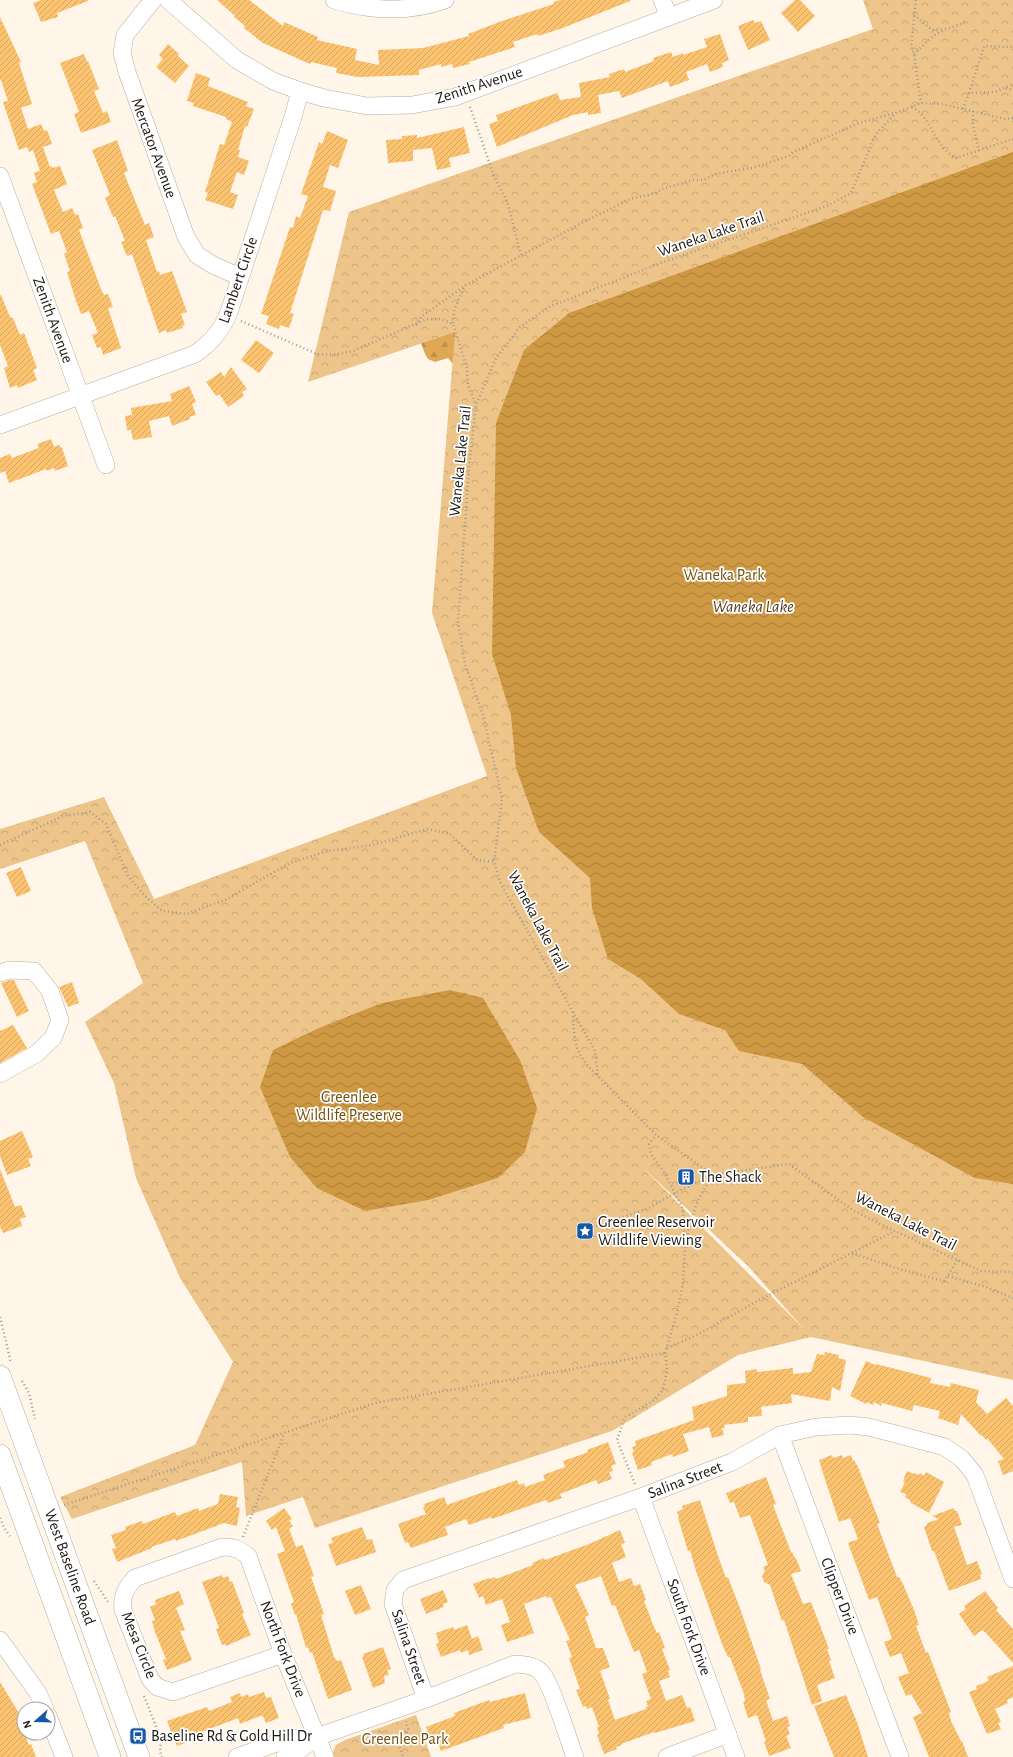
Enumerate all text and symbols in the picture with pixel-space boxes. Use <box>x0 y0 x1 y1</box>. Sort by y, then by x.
street label: Zenith Avenue <box>434 63 524 107</box>
street label: Mercator Avenue <box>128 96 180 200</box>
street label: Waneka Lake Trail <box>656 208 766 260</box>
street label: Lambert Circle <box>216 235 260 325</box>
street label: Zenith Avenue <box>30 275 76 365</box>
street label: Waneka Lake Trail <box>446 405 474 517</box>
park label: Waneka Park <box>684 567 765 583</box>
water label: Waneka Lake <box>712 598 794 615</box>
street label: Waneka Lake Trail <box>505 868 571 974</box>
park label: Greenlee Wildlife Preserve <box>296 1089 402 1123</box>
building icon: The Shack <box>676 1167 696 1187</box>
place label: The Shack <box>699 1169 762 1185</box>
street label: Waneka Lake Trail <box>853 1189 959 1253</box>
place label: Greenlee Reservoir Wildlife Viewing <box>598 1214 715 1248</box>
place icon: Greenlee Reservoir Wildlife Viewing <box>575 1221 595 1241</box>
street label: Salina Street <box>646 1458 724 1502</box>
street label: West Baseline Road <box>42 1507 98 1627</box>
street label: Clipper Drive <box>818 1555 862 1637</box>
street label: South Fork Drive <box>664 1576 714 1678</box>
street label: North Fork Drive <box>257 1599 309 1699</box>
street label: Salina Street <box>389 1607 429 1687</box>
street label: Mesa Circle <box>118 1609 160 1681</box>
north arrow <box>16 1701 56 1741</box>
text: N <box>21 1719 34 1730</box>
bus stop icon: Baseline Rd & Gold Hill Dr <box>128 1726 148 1746</box>
place label: Baseline Rd & Gold Hill Dr <box>151 1728 313 1744</box>
park label: Greenlee Park <box>362 1731 449 1747</box>

